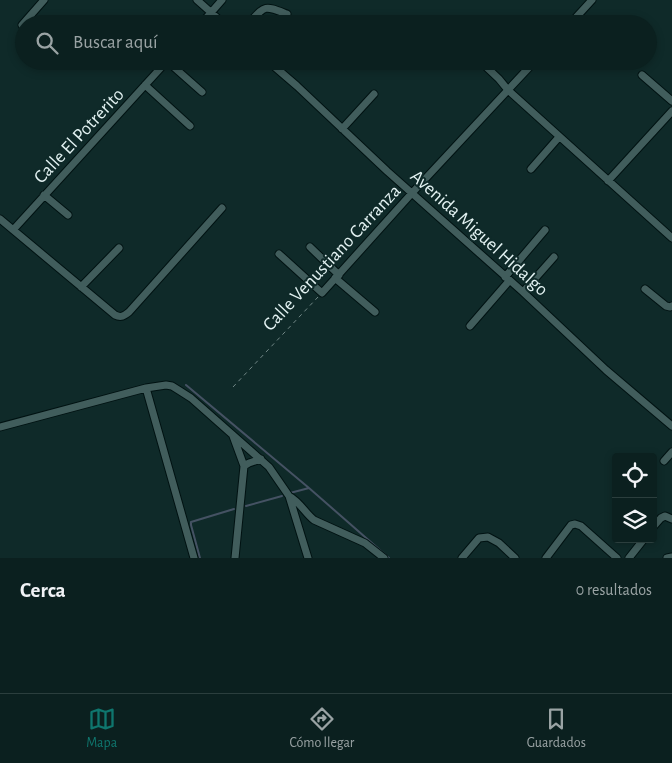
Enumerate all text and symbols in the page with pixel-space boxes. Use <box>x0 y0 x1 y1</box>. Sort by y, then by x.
search box <box>15 15 657 70</box>
icon: search <box>33 29 61 57</box>
text: Buscar aquí <box>73 33 158 52</box>
street label: Calle El Potrerito <box>31 85 128 187</box>
street label: Avenida Miguel Hidalgo <box>407 167 551 300</box>
street label: Calle Venustiano Carranza <box>260 181 405 335</box>
map controls <box>612 453 657 543</box>
button: locate <box>612 453 657 498</box>
button: layers <box>612 498 657 543</box>
text: Cerca <box>20 580 66 601</box>
text: 0 resultados <box>576 582 652 598</box>
tab: Mapa <box>86 705 117 752</box>
tab: Cómo llegar <box>290 705 354 752</box>
tab: Guardados <box>527 705 586 752</box>

